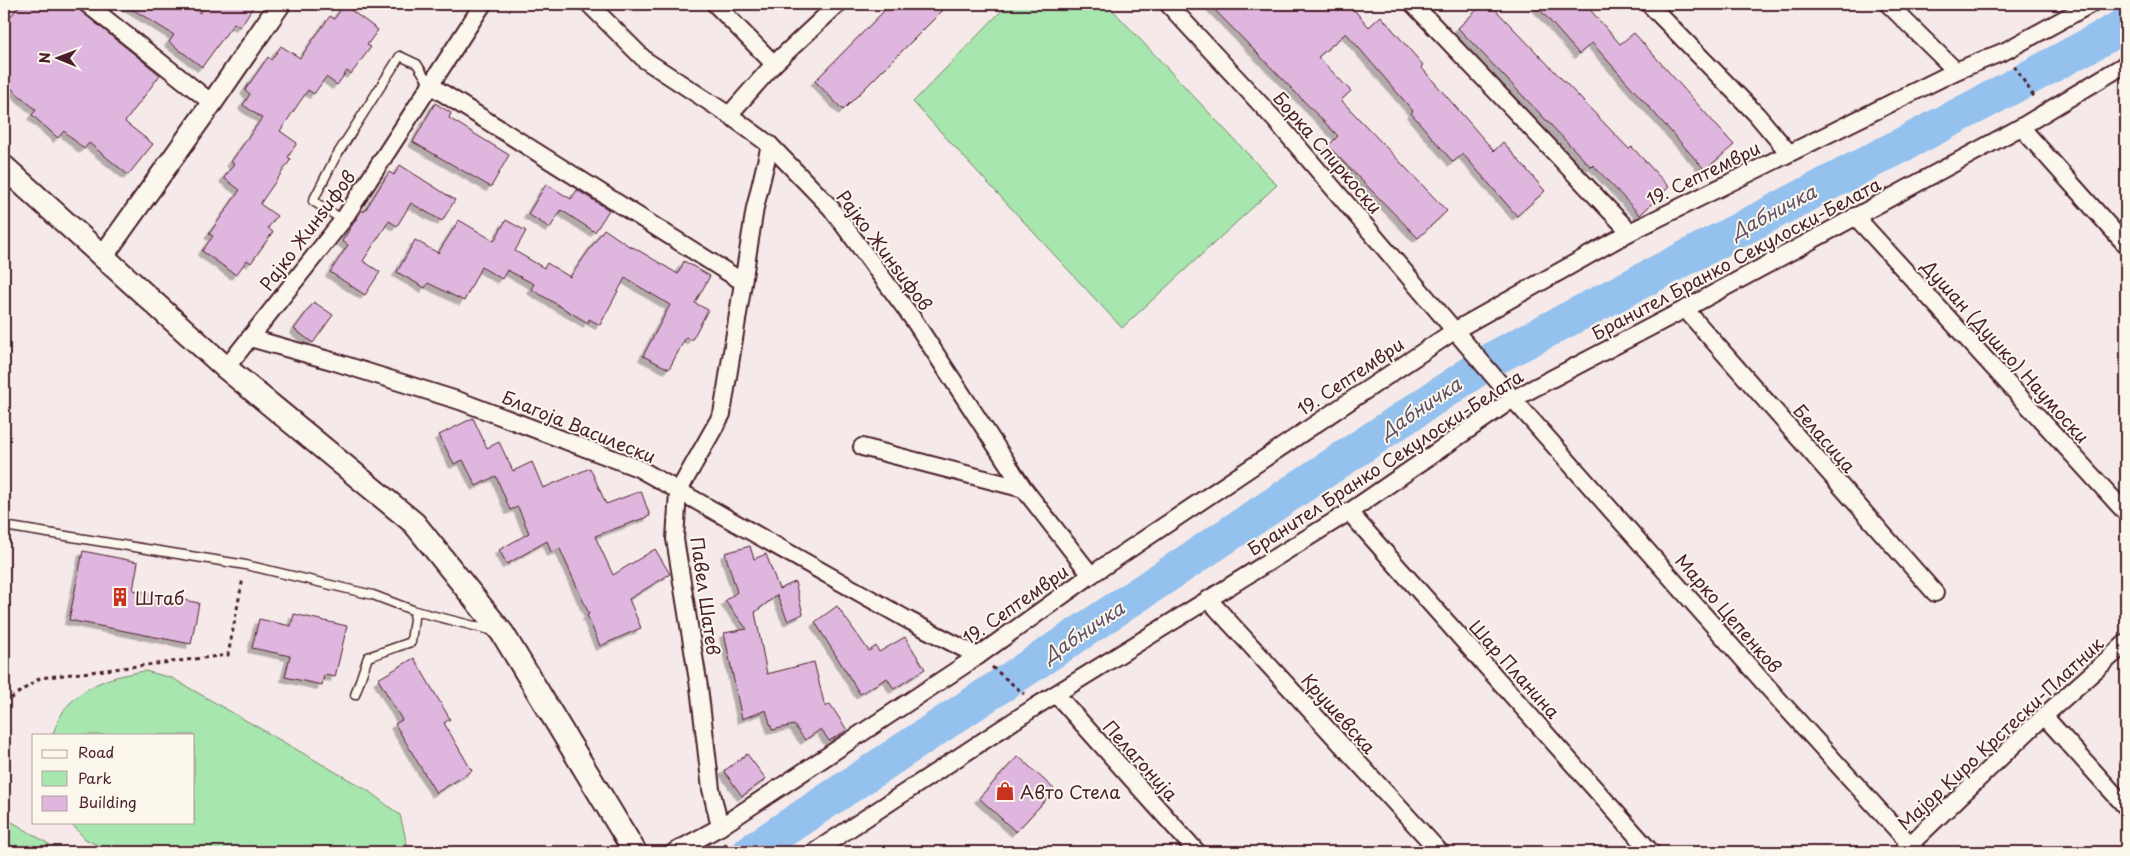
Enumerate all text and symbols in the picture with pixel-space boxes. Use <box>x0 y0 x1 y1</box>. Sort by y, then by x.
north arrow <box>32 32 82 82</box>
text: N <box>34 52 55 63</box>
street label: Борка Спиркоски <box>1267 85 1389 219</box>
street label: 19. Септември <box>1642 134 1764 212</box>
street label: Рајко Жинѕифов <box>253 164 361 296</box>
street label: Бранител Бранко Секулоски-Белата <box>1587 170 1886 346</box>
water label: Дабничка <box>1724 176 1821 246</box>
street label: Рајко Жинѕифов <box>831 184 939 316</box>
street label: Душан (Душко) Наумоски <box>1915 253 2096 449</box>
street label: 19. Септември <box>1291 330 1409 422</box>
street label: Бранител Бранко Секулоски-Белата <box>1242 362 1529 562</box>
water label: Дабничка <box>1372 369 1467 446</box>
street label: Благоја Василески <box>498 383 660 469</box>
street label: Беласица <box>1787 398 1863 479</box>
street label: Павел Шатев <box>684 535 728 657</box>
street label: Марко Цепенков <box>1670 547 1788 679</box>
street label: 19. Септември <box>957 557 1073 651</box>
place label: Штаб <box>135 584 185 611</box>
building icon: Штаб <box>109 586 131 608</box>
water label: Дабничка <box>1035 593 1130 670</box>
street label: Шар Планина <box>1463 614 1567 725</box>
street label: Мајор Киро Крстески-Платник <box>1891 630 2109 836</box>
street label: Крушевска <box>1295 667 1383 760</box>
street label: Пелагонија <box>1097 714 1185 807</box>
legend <box>32 734 195 824</box>
text: Road <box>78 740 114 763</box>
text: Park <box>78 766 112 789</box>
place label: Авто Стела <box>1020 778 1121 805</box>
shop icon: Авто Стела <box>994 780 1016 802</box>
text: Building <box>78 790 137 813</box>

